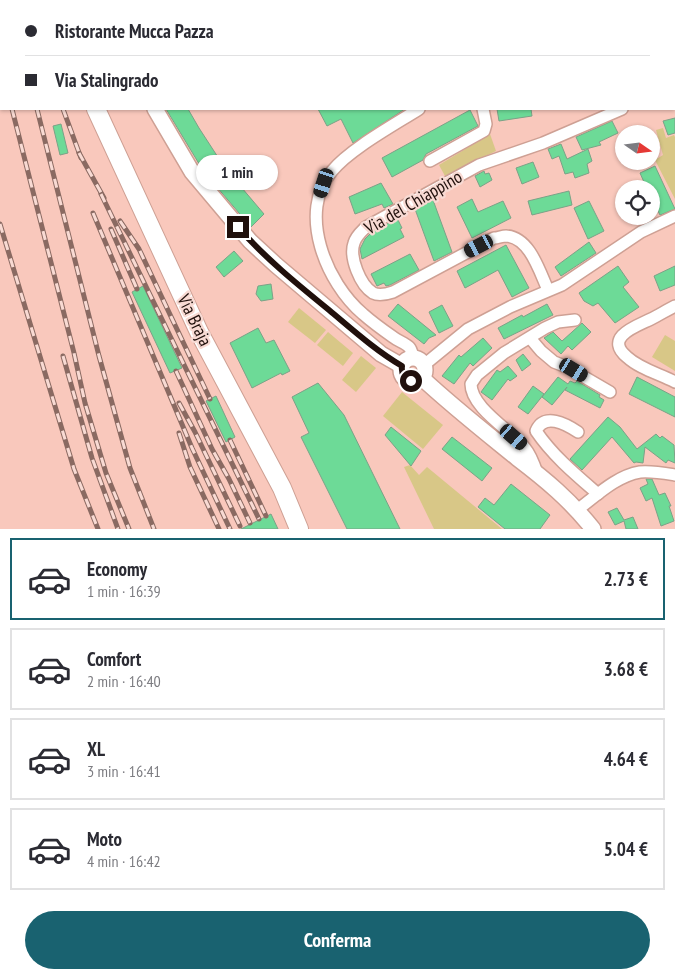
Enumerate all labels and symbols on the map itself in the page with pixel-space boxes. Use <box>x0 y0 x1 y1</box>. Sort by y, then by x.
north arrow <box>615 125 660 170</box>
callout: 1 min <box>197 154 279 190</box>
street label: Via del Chiappino <box>359 165 466 240</box>
car <box>312 166 335 200</box>
route end <box>227 216 249 238</box>
car <box>462 233 495 259</box>
street label: Via Braja <box>172 289 217 350</box>
car <box>557 356 590 384</box>
route start <box>400 370 422 392</box>
car <box>497 421 530 453</box>

